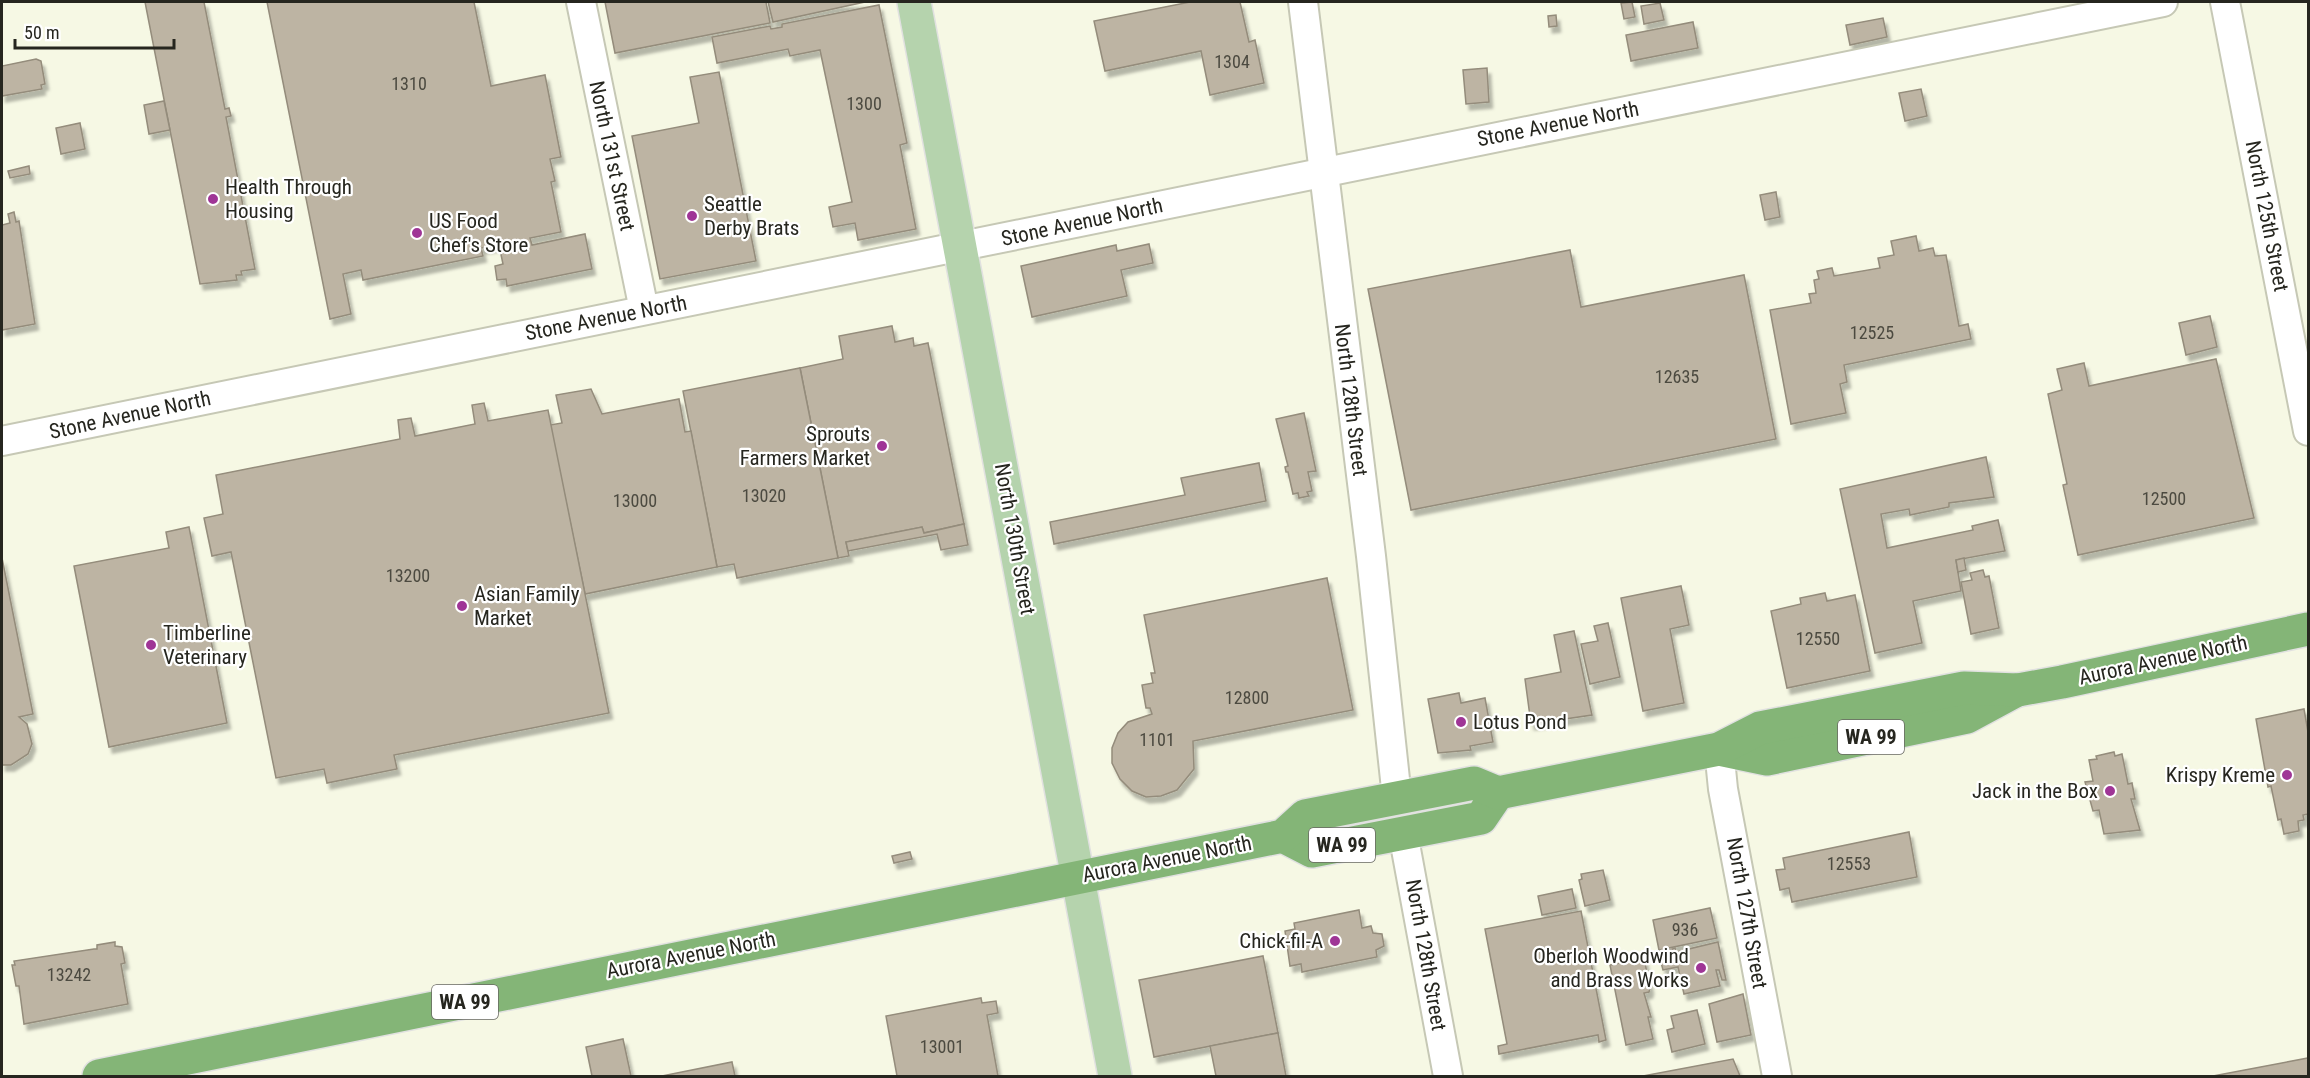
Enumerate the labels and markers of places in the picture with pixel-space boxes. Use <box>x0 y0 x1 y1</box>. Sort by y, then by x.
place label: Health Through Housing <box>225 175 352 223</box>
marker: Health Through Housing <box>206 192 220 206</box>
place label: Seattle Derby Brats <box>704 192 799 240</box>
place label: US Food Chef's Store <box>429 209 529 257</box>
marker: Seattle Derby Brats <box>685 209 699 223</box>
marker: US Food Chef's Store <box>410 226 424 240</box>
place label: Sprouts Farmers Market <box>740 422 870 470</box>
marker: Sprouts Farmers Market <box>875 439 889 453</box>
place label: Asian Family Market <box>474 582 580 630</box>
marker: Asian Family Market <box>455 599 469 613</box>
place label: Timberline Veterinary <box>163 621 251 669</box>
marker: Timberline Veterinary <box>144 638 158 652</box>
place label: Lotus Pond <box>1473 710 1567 734</box>
marker: Lotus Pond <box>1454 715 1468 729</box>
place label: Krispy Kreme <box>2166 763 2275 787</box>
marker: Krispy Kreme <box>2280 768 2294 782</box>
place label: Jack in the Box <box>1972 779 2098 803</box>
marker: Jack in the Box <box>2103 784 2117 798</box>
place label: Chick-fil-A <box>1239 929 1323 953</box>
marker: Chick-fil-A <box>1328 934 1342 948</box>
place label: Oberloh Woodwind and Brass Works <box>1533 944 1689 992</box>
marker: Oberloh Woodwind and Brass Works <box>1694 961 1708 975</box>

